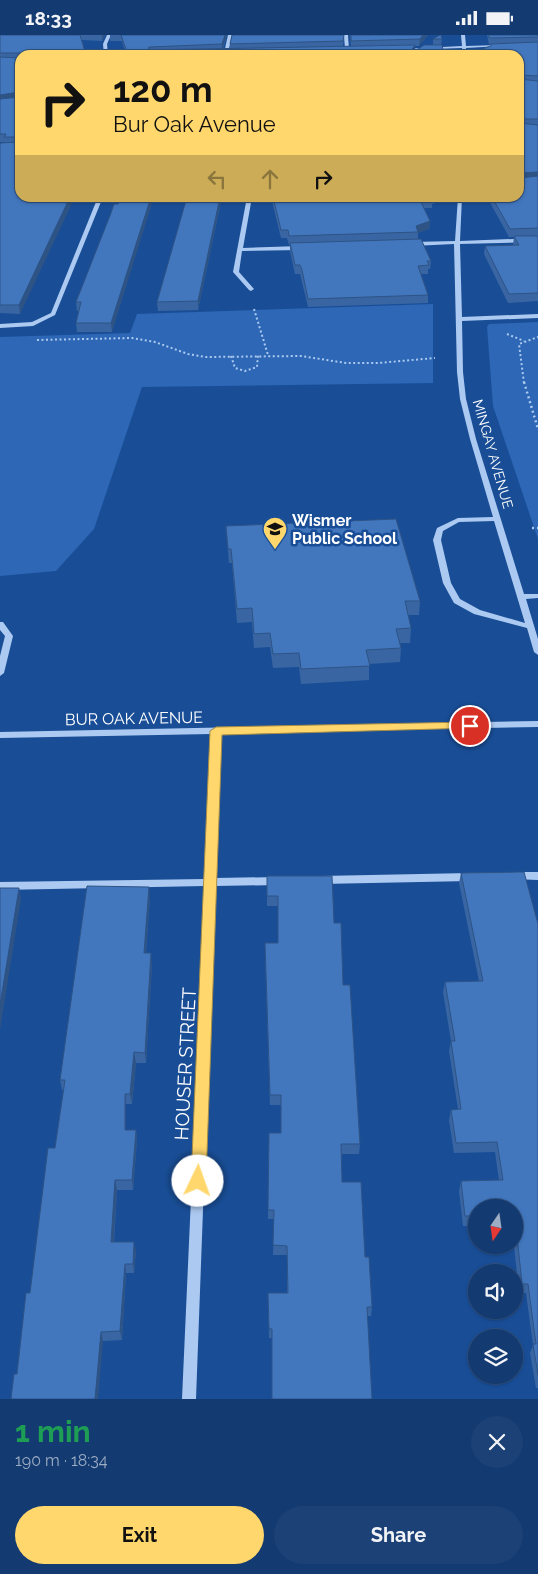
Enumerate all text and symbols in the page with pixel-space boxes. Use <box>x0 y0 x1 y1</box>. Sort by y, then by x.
text: 18:33 <box>25 7 72 29</box>
text: 120 m <box>113 69 213 110</box>
icon: right <box>30 70 95 135</box>
text: Bur Oak Avenue <box>113 111 276 137</box>
icon: left <box>203 165 231 193</box>
icon: ahead <box>256 165 284 193</box>
icon: right <box>309 165 337 193</box>
street label: MINGAY AVENUE <box>470 397 516 511</box>
place label: Wismer Public School <box>292 511 398 548</box>
school or university icon: Wismer Public School <box>262 516 288 550</box>
pin <box>449 705 491 747</box>
street label: BUR OAK AVENUE <box>65 708 203 729</box>
icon: arrive <box>456 712 484 740</box>
street label: HOUSER STREET <box>170 987 200 1141</box>
position arrow <box>171 1154 223 1206</box>
north arrow <box>468 1199 522 1254</box>
map controls <box>468 1199 523 1384</box>
button: sound <box>468 1264 523 1319</box>
button: layers <box>468 1329 523 1384</box>
text: 1 min <box>15 1414 91 1449</box>
button: close <box>471 1416 523 1468</box>
text: 190 m · 18:34 <box>15 1451 108 1470</box>
button: Exit <box>15 1506 264 1564</box>
button: Share <box>274 1506 523 1564</box>

